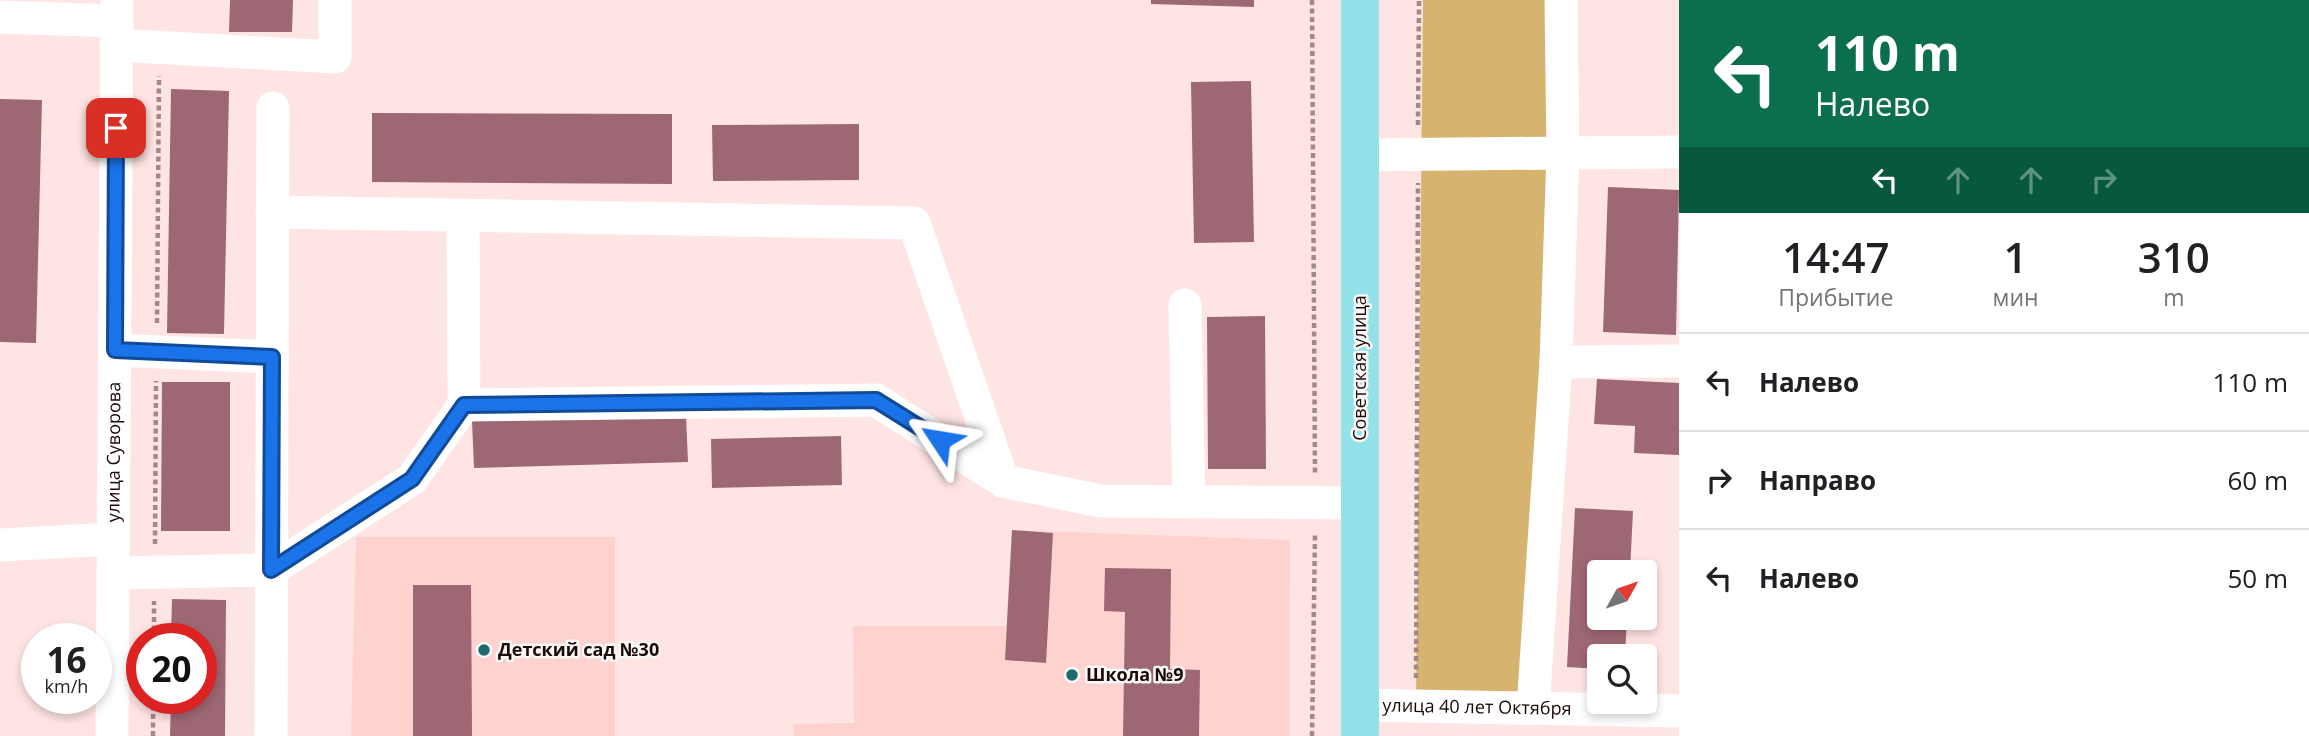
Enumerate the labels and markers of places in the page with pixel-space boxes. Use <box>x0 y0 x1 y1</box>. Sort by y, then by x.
pin <box>86 98 146 158</box>
place label: Детский сад №30 <box>498 637 659 661</box>
marker: Детский сад №30 <box>476 642 492 658</box>
place label: Школа №9 <box>1086 662 1184 686</box>
marker: Школа №9 <box>1064 667 1080 683</box>

